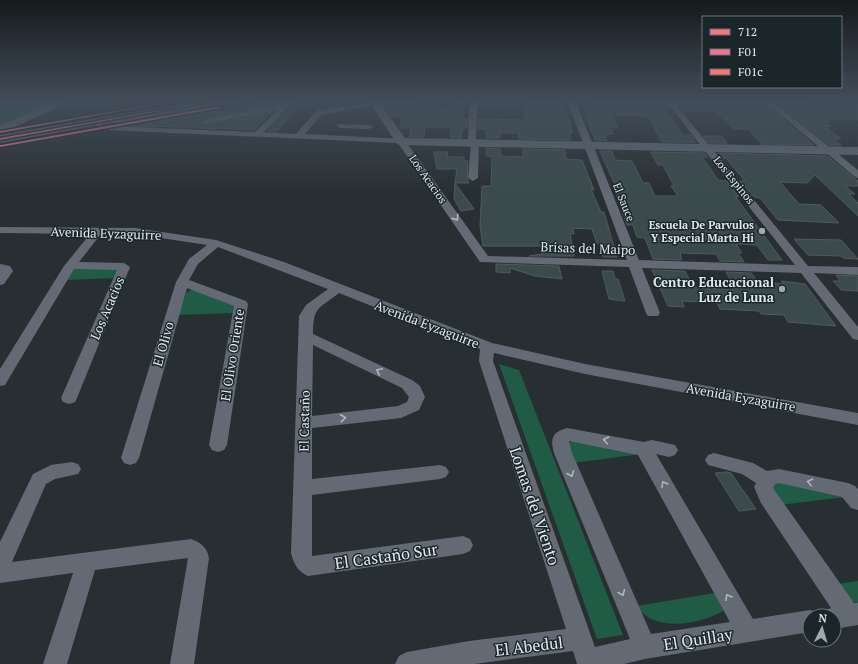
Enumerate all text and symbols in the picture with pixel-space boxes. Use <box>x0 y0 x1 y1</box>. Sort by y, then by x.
legend <box>702 16 842 88</box>
text: 712 <box>738 24 757 39</box>
text: F01 <box>738 44 757 59</box>
text: F01c <box>738 64 763 79</box>
street label: Los Acacios <box>406 152 450 206</box>
street label: Los Espinos <box>710 153 758 207</box>
street label: El Sauce <box>610 181 638 224</box>
one-way arrow <box>451 214 459 221</box>
place label: Escuela De Parvulos Y Especial Marta Hi <box>649 218 754 245</box>
street label: Avenida Eyzaguirre <box>50 222 162 244</box>
marker: Escuela De Parvulos Y Especial Marta Hi <box>757 226 767 236</box>
street label: Brisas del Maipo <box>540 237 636 259</box>
place label: Centro Educacional Luz de Luna <box>653 273 775 306</box>
street label: Los Acacios <box>86 274 128 342</box>
marker: Centro Educacional Luz de Luna <box>777 284 787 294</box>
street label: Avenida Eyzaguirre <box>372 296 482 352</box>
street label: El Olivo Oriente <box>216 308 248 402</box>
street label: El Olivo <box>148 320 178 368</box>
one-way arrow <box>375 368 383 376</box>
street label: Avenida Eyzaguirre <box>685 379 797 415</box>
street label: El Castaño <box>294 390 314 452</box>
one-way arrow <box>340 414 346 423</box>
one-way arrow <box>603 437 609 445</box>
street label: Lomas del Viento <box>504 444 566 568</box>
one-way arrow <box>567 470 575 477</box>
one-way arrow <box>807 479 813 487</box>
one-way arrow <box>662 481 669 488</box>
street label: El Castaño Sur <box>333 538 440 574</box>
one-way arrow <box>617 589 625 597</box>
one-way arrow <box>726 594 733 601</box>
north arrow <box>802 608 842 648</box>
text: N <box>818 611 828 625</box>
street label: El Quillay <box>662 623 735 655</box>
street label: El Abedul <box>494 631 564 661</box>

